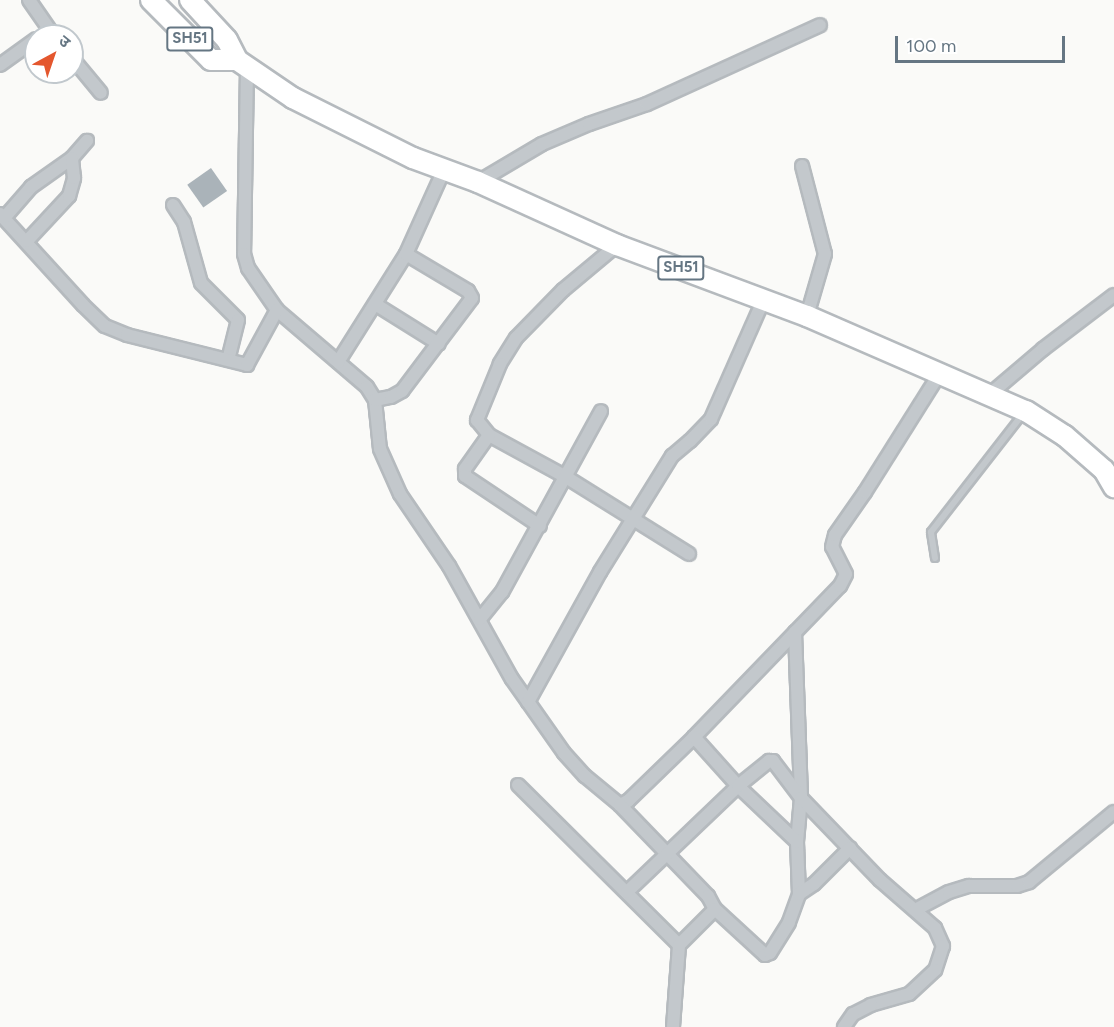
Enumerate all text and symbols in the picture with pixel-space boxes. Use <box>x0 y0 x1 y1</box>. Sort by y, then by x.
north arrow <box>24 24 84 84</box>
scale bar <box>898 24 1068 62</box>
road number: SH51 <box>166 27 214 51</box>
text: उ <box>55 31 74 52</box>
text: 100 m <box>906 35 956 57</box>
road number: SH51 <box>657 256 705 280</box>

